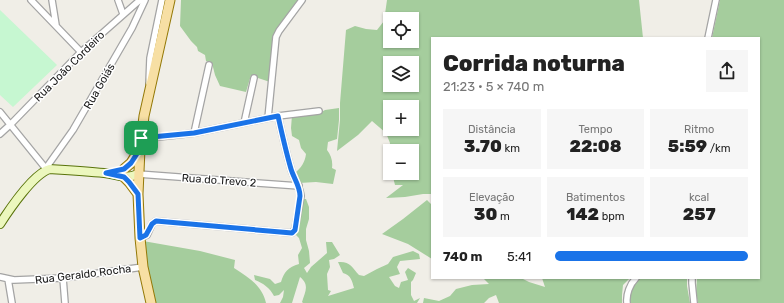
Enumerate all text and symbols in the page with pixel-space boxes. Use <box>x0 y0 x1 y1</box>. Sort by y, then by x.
map controls <box>383 12 419 180</box>
button: locate <box>383 12 419 48</box>
street label: Rua João Cordeiro <box>31 28 107 104</box>
text: Corrida noturna <box>443 50 625 77</box>
button: share <box>706 50 748 92</box>
button: layers <box>383 56 419 92</box>
street label: Rua Goiás <box>81 61 118 111</box>
text: 21:23 · 5 × 740 m <box>443 79 544 94</box>
button: + <box>383 100 419 136</box>
pin <box>124 121 158 155</box>
text: Distância <box>468 123 516 136</box>
text: Tempo <box>578 123 613 136</box>
text: Ritmo <box>684 123 714 136</box>
icon: arrive <box>130 127 152 149</box>
text: 3.70 <box>464 136 502 156</box>
text: 22:08 <box>570 136 621 156</box>
text: 5:59 <box>668 136 707 156</box>
text: km <box>502 142 520 155</box>
text: /km <box>707 142 730 155</box>
button: − <box>383 144 419 180</box>
street label: Rua do Trevo 2 <box>181 171 257 190</box>
text: Elevação <box>469 191 515 204</box>
text: Batimentos <box>566 191 625 204</box>
text: kcal <box>689 191 709 204</box>
text: 30 <box>474 204 497 224</box>
text: 142 <box>566 204 599 224</box>
text: 257 <box>683 204 716 224</box>
text: m <box>497 210 510 223</box>
text: bpm <box>599 210 625 223</box>
text: 740 m <box>443 249 482 264</box>
text: 5:41 <box>507 249 531 264</box>
street label: Rua Geraldo Rocha <box>34 262 132 287</box>

